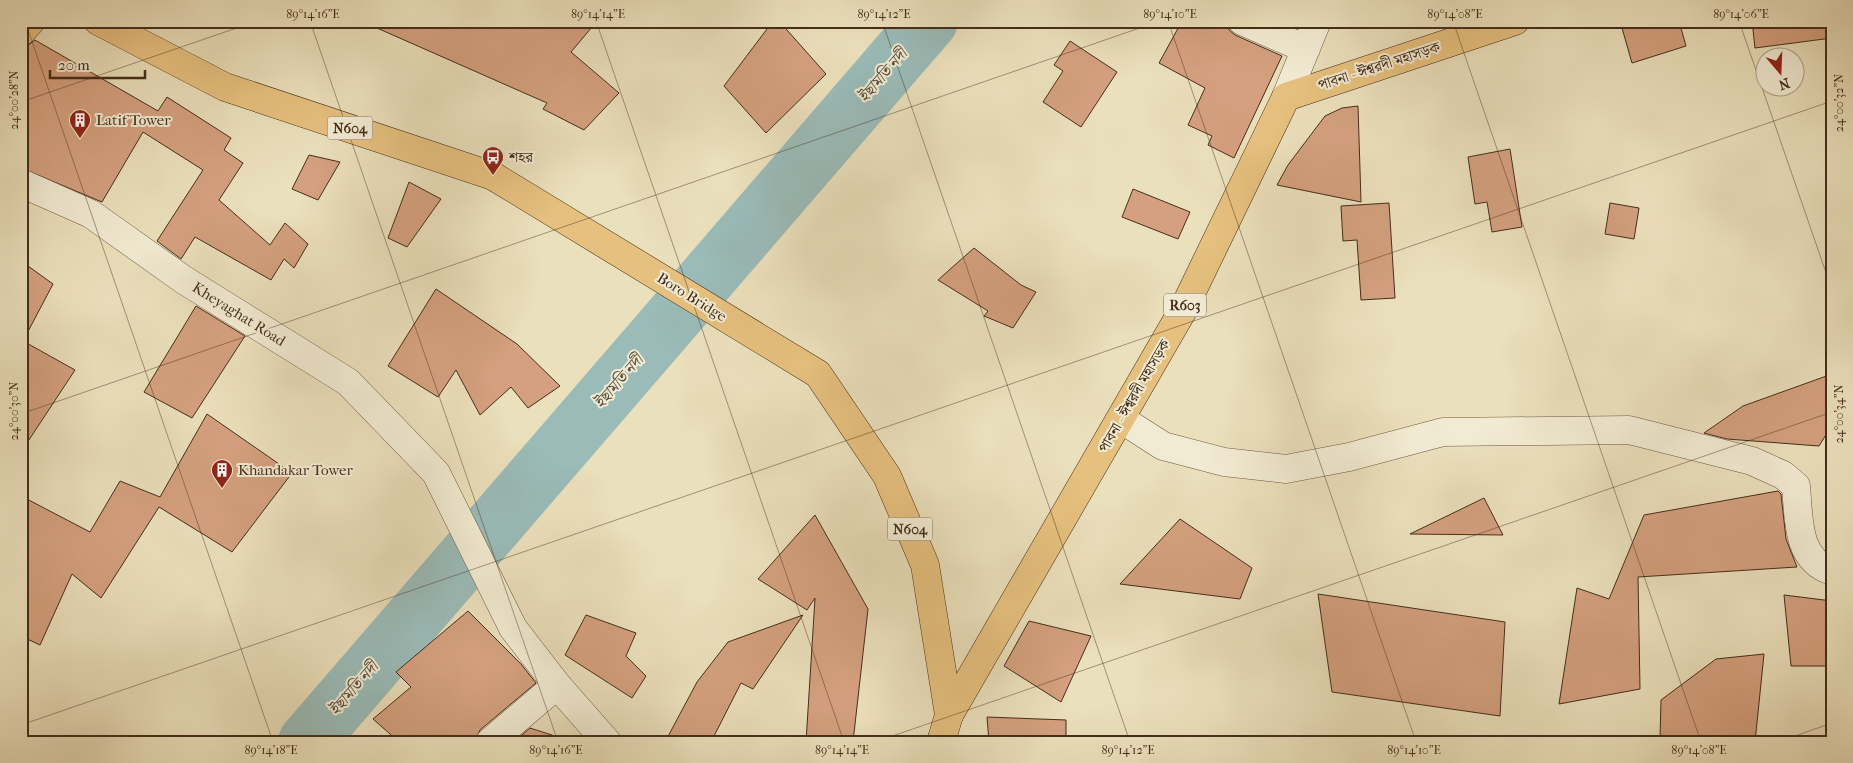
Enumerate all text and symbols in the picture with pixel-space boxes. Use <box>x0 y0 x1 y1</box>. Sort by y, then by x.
text: 89°14'16"E <box>286 7 340 21</box>
text: 89°14'14"E <box>571 7 625 21</box>
text: 89°14'12"E <box>857 7 911 21</box>
text: 89°14'10"E <box>1143 7 1197 21</box>
text: 89°14'08"E <box>1427 7 1483 21</box>
text: 89°14'06"E <box>1713 7 1769 21</box>
street label: পাবনা - ঈশ্বরদী মহাসড়ক <box>1316 38 1443 94</box>
water label: ইছামতি নদী <box>854 43 912 106</box>
scale bar <box>50 48 145 80</box>
north arrow <box>1756 48 1806 98</box>
text: 20 m <box>58 56 90 74</box>
text: 24°00'28"N <box>7 70 21 130</box>
text: N <box>1776 74 1792 94</box>
text: 24°00'32"N <box>1832 74 1846 132</box>
building icon: Latif Tower <box>68 108 92 139</box>
place label: Latif Tower <box>96 111 171 129</box>
road number: N604 <box>328 116 372 140</box>
bus stop icon: শহর <box>481 145 505 176</box>
place label: শহর <box>508 148 534 166</box>
street label: Boro Bridge <box>654 269 731 326</box>
street label: Kheyaghat Road <box>189 278 290 350</box>
road number: R603 <box>1164 294 1206 316</box>
street label: পাবনা - ঈশ্বরদী মহাসড়ক <box>1094 336 1174 456</box>
water label: ইছামতি নদী <box>590 349 648 412</box>
text: 24°00'30"N <box>7 382 21 440</box>
text: 24°00'34"N <box>1832 384 1846 444</box>
building icon: Khandakar Tower <box>210 458 234 489</box>
place label: Khandakar Tower <box>238 461 354 479</box>
road number: N604 <box>888 518 932 540</box>
water label: ইছামতি নদী <box>325 656 383 719</box>
text: 89°14'18"E <box>245 743 297 757</box>
text: 89°14'16"E <box>529 743 583 757</box>
text: 89°14'14"E <box>815 743 869 757</box>
text: 89°14'12"E <box>1101 743 1155 757</box>
text: 89°14'10"E <box>1387 743 1441 757</box>
text: 89°14'08"E <box>1671 743 1727 757</box>

